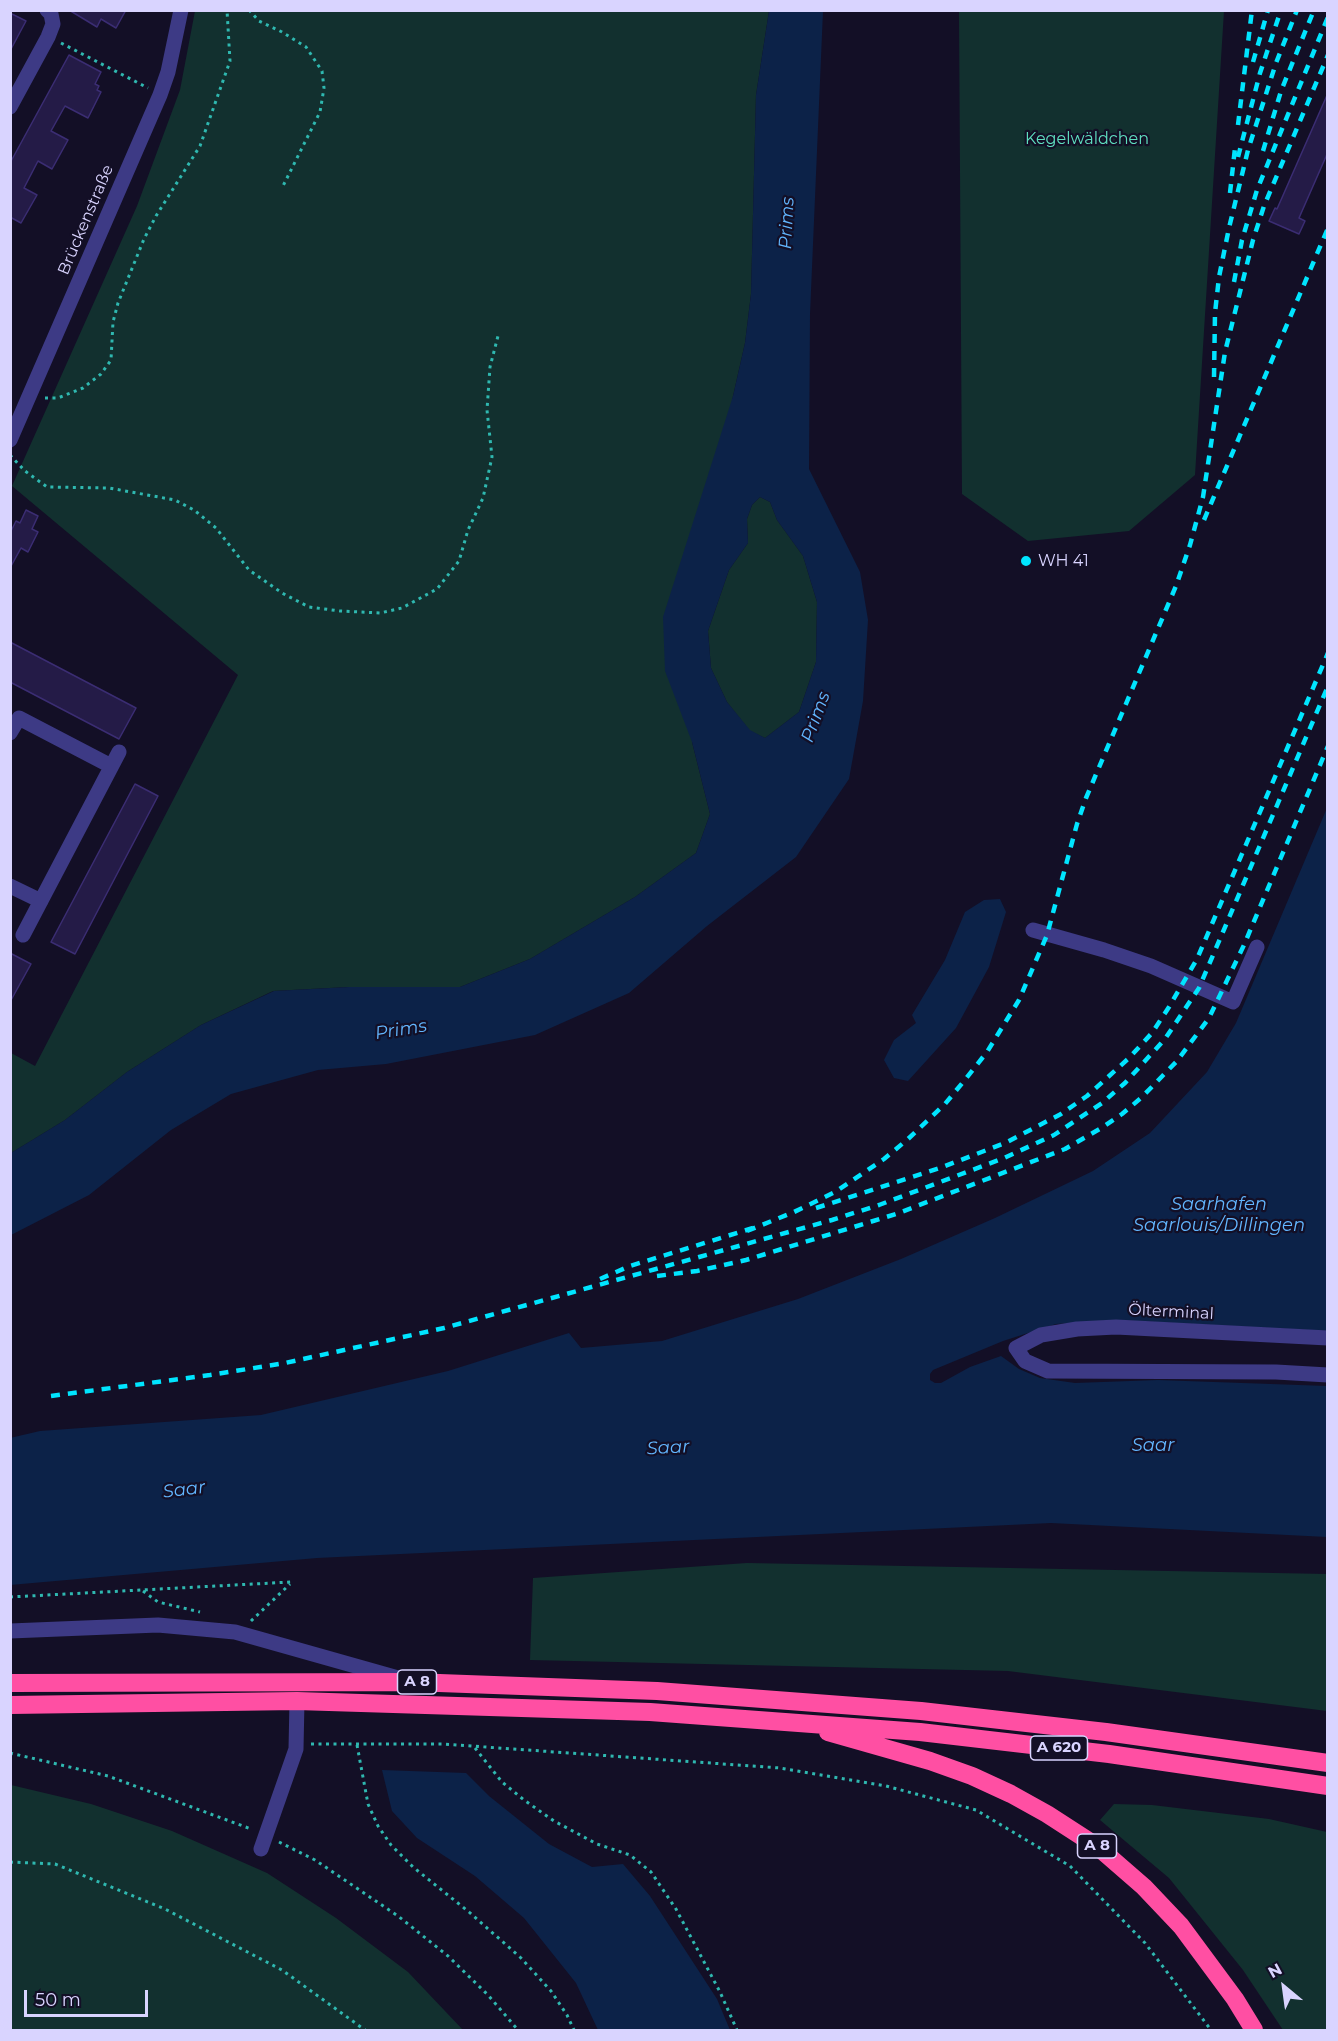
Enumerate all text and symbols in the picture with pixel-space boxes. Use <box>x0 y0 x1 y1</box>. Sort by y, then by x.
park label: Kegelwäldchen <box>1025 129 1149 149</box>
street label: Brückenstraße <box>54 162 118 278</box>
water label: Prims <box>775 196 799 250</box>
place label: WH 41 <box>1038 551 1089 571</box>
marker: WH 41 <box>1019 554 1033 568</box>
water label: Prims <box>797 689 835 745</box>
water label: Prims <box>373 1015 429 1045</box>
water label: Saarhafen Saarlouis/Dillingen <box>1133 1194 1305 1236</box>
street label: Ölterminal <box>1128 1300 1214 1324</box>
water label: Saar <box>1132 1435 1174 1457</box>
water label: Saar <box>646 1436 690 1460</box>
water label: Saar <box>161 1477 207 1503</box>
road number: A 8 <box>398 1670 436 1694</box>
road number: A 620 <box>1030 1736 1088 1760</box>
road number: A 8 <box>1078 1834 1116 1858</box>
north arrow <box>1254 1957 1314 2017</box>
text: N <box>1265 1959 1285 1982</box>
scale bar <box>27 1978 152 2016</box>
text: 50 m <box>35 1989 81 2011</box>

